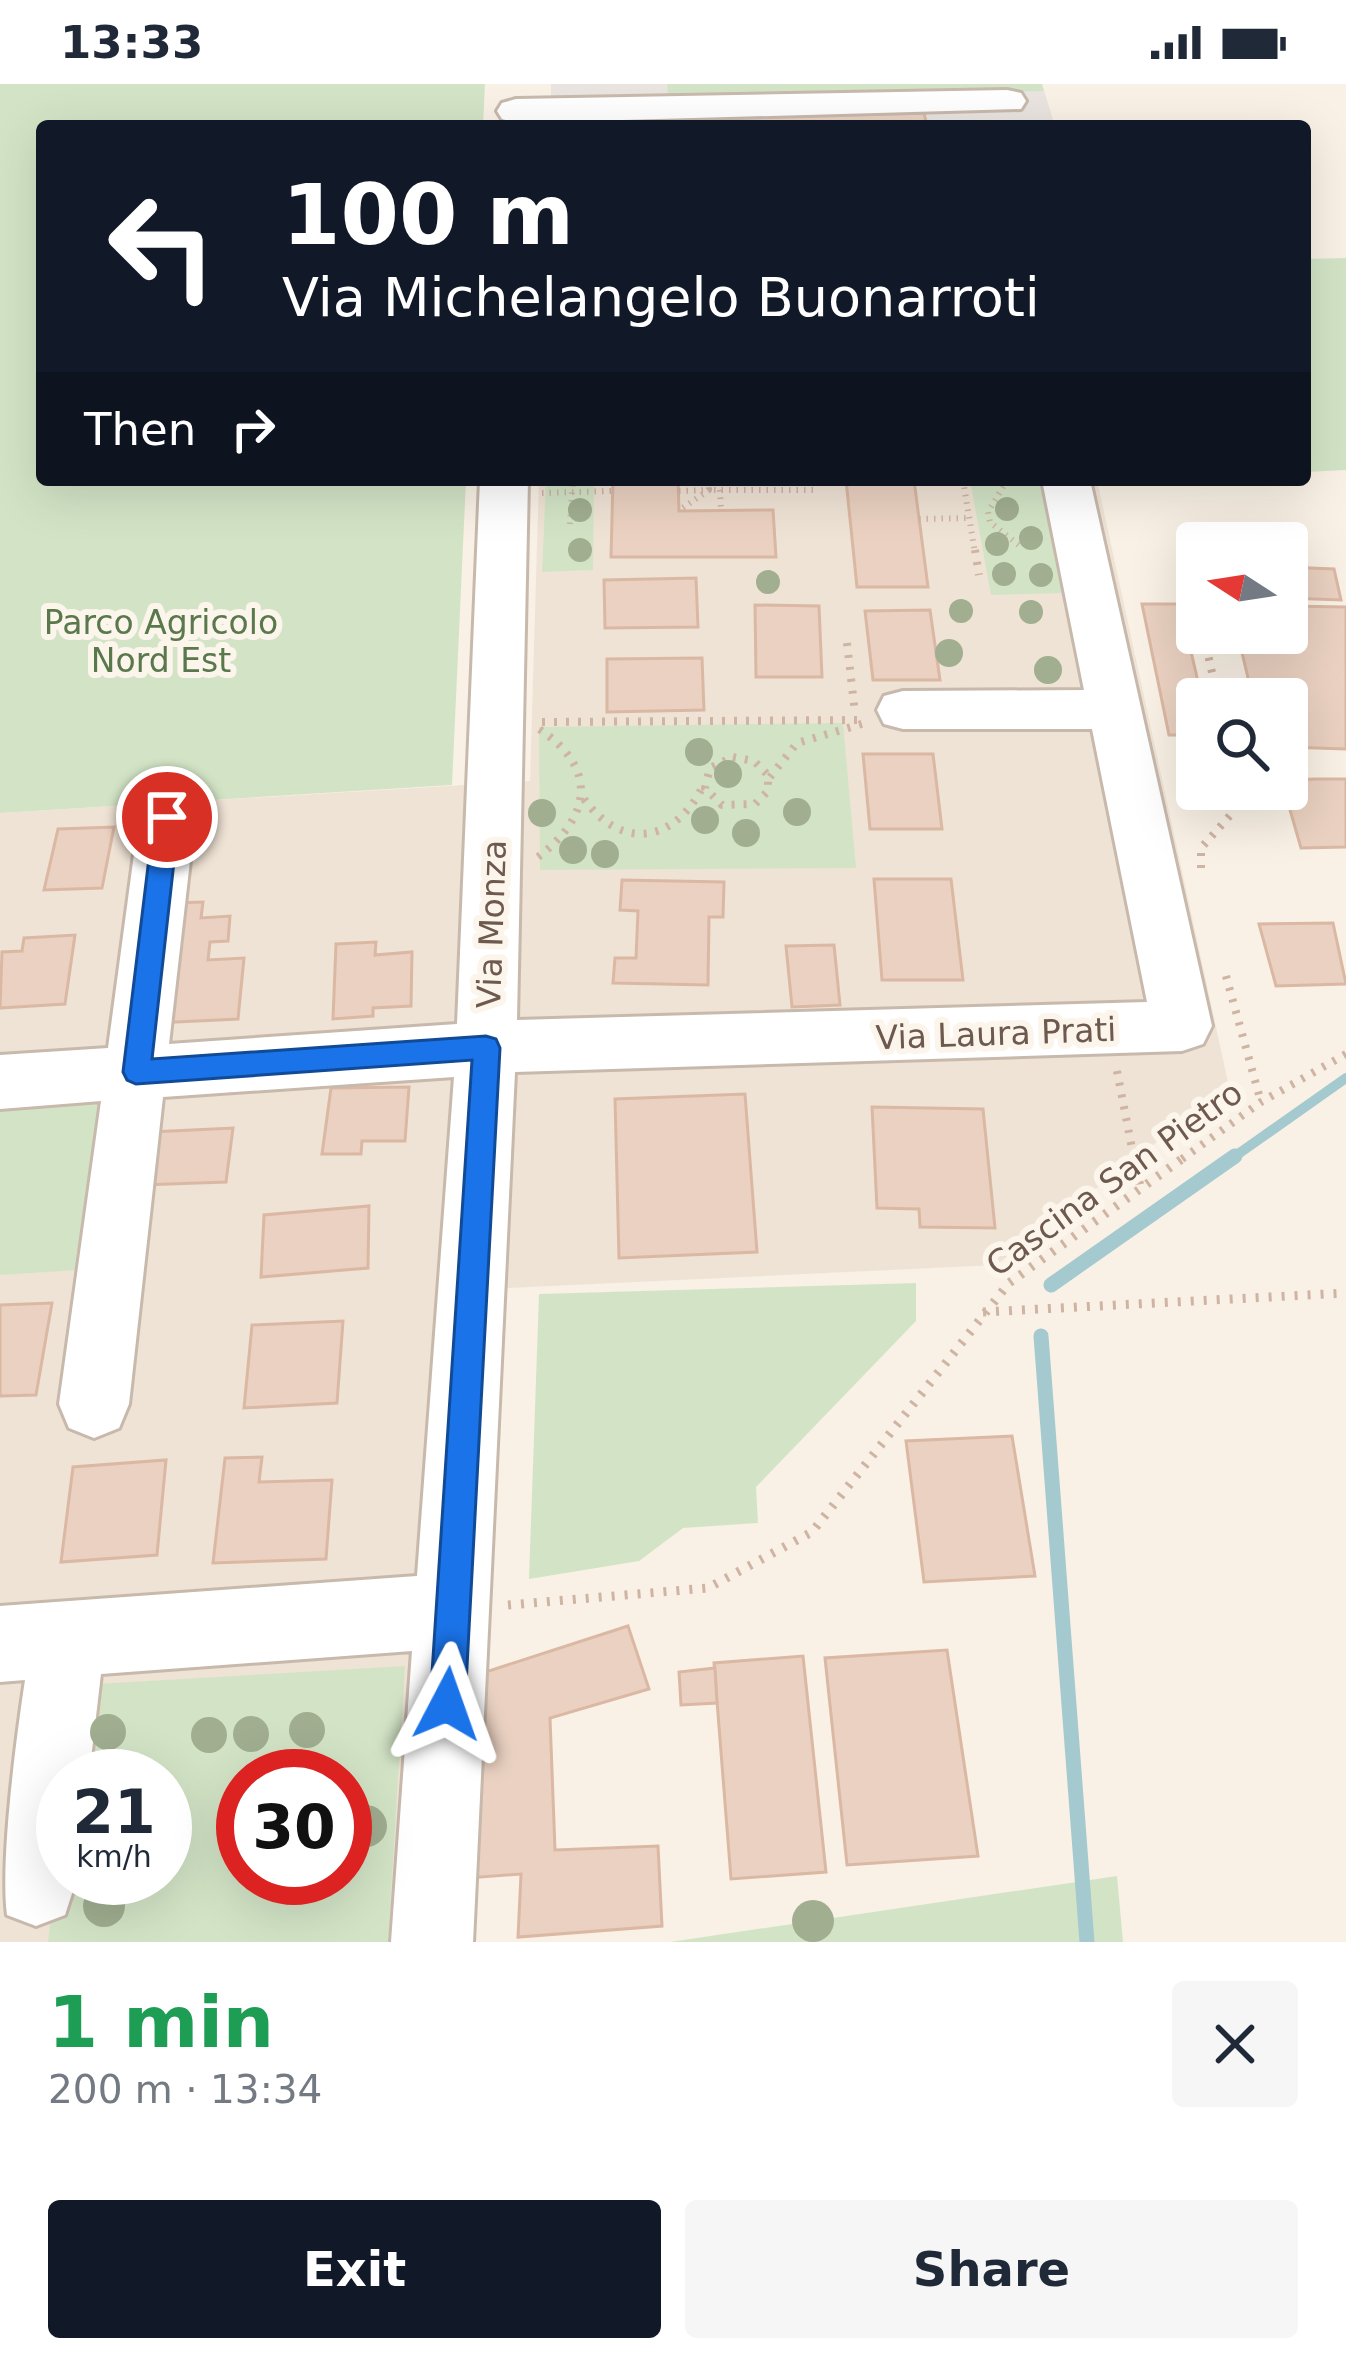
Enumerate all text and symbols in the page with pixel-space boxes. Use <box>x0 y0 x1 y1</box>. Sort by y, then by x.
text: 13:33 <box>60 16 203 69</box>
text: 100 m <box>282 166 574 264</box>
icon: left <box>84 168 240 324</box>
text: Via Michelangelo Buonarroti <box>282 266 1040 329</box>
icon: right <box>220 396 286 462</box>
text: Then <box>84 403 196 456</box>
north arrow <box>1176 522 1308 654</box>
map controls <box>1176 522 1308 810</box>
park label: Parco Agricolo Nord Est <box>44 603 278 680</box>
button: search <box>1176 678 1308 810</box>
pin <box>116 766 218 868</box>
icon: arrive <box>134 784 200 850</box>
street label: Via Monza <box>469 839 514 1009</box>
street label: Via Laura Prati <box>875 1010 1117 1057</box>
street label: Cascina San Pietro <box>979 1073 1250 1284</box>
position arrow <box>384 1641 510 1767</box>
speed limit sign: 30 <box>216 1749 372 1905</box>
text: 21 <box>72 1777 156 1847</box>
text: km/h <box>76 1839 152 1874</box>
text: 1 min <box>48 1980 274 2064</box>
button: close <box>1172 1981 1298 2107</box>
text: 200 m · 13:34 <box>48 2067 322 2112</box>
button: Exit <box>48 2200 661 2338</box>
button: Share <box>685 2200 1298 2338</box>

